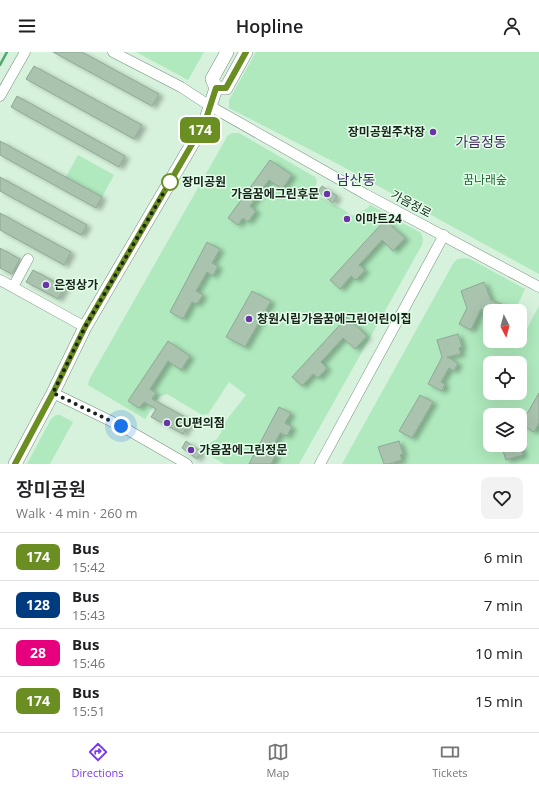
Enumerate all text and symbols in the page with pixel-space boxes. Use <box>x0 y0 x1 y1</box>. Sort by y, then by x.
text: Hopline <box>236 14 303 38</box>
icon: menu <box>16 15 38 37</box>
icon: person <box>501 15 523 37</box>
line badge: 174 <box>177 117 223 143</box>
text: 174 <box>188 120 212 139</box>
place label: 장미공원주차장 <box>348 123 425 140</box>
marker: 장미공원주차장 <box>428 127 438 137</box>
district label: 가음정동 <box>455 132 507 151</box>
district label: 남산동 <box>337 170 375 189</box>
park label: 꿈나래숲 <box>463 171 507 188</box>
marker: 장미공원 <box>161 173 179 191</box>
place label: 장미공원 <box>182 173 226 190</box>
place label: 가음꿈에그린후문 <box>231 185 319 202</box>
street label: 가음정로 <box>388 186 435 221</box>
marker: 가음꿈에그린후문 <box>322 189 332 199</box>
place label: 이마트24 <box>355 210 402 227</box>
marker: 이마트24 <box>342 214 352 224</box>
place label: 은정상가 <box>54 276 98 293</box>
marker: 은정상가 <box>41 280 51 290</box>
north arrow <box>483 304 527 348</box>
map controls <box>483 304 527 452</box>
place label: 창원시립가음꿈에그린어린이집 <box>257 310 412 327</box>
marker: 창원시립가음꿈에그린어린이집 <box>244 314 254 324</box>
button: locate <box>483 356 527 400</box>
button: layers <box>483 408 527 452</box>
place label: CU편의점 <box>175 414 225 431</box>
your location <box>111 416 131 436</box>
marker: CU편의점 <box>162 418 172 428</box>
place label: 가음꿈에그린정문 <box>199 441 287 458</box>
marker: 가음꿈에그린정문 <box>186 445 196 455</box>
text: 장미공원 <box>16 476 86 502</box>
button: heart <box>481 477 523 519</box>
text: Walk · 4 min · 260 m <box>16 504 138 522</box>
text: Bus <box>72 538 99 558</box>
text: 174 <box>26 547 50 566</box>
text: 6 min <box>484 547 523 567</box>
text: 15:42 <box>72 558 105 576</box>
text: Bus <box>72 586 99 606</box>
text: 128 <box>26 595 50 614</box>
text: 7 min <box>484 595 523 615</box>
text: 15:43 <box>72 606 105 624</box>
text: Bus <box>72 634 99 654</box>
text: 28 <box>30 643 46 662</box>
text: 10 min <box>475 643 523 663</box>
text: 15:46 <box>72 654 105 672</box>
text: Bus <box>72 682 99 702</box>
text: 174 <box>26 691 50 710</box>
text: 15 min <box>475 691 523 711</box>
text: 15:51 <box>72 702 105 720</box>
tab: Directions <box>72 741 124 780</box>
tab: Map <box>267 741 289 780</box>
tab: Tickets <box>432 741 468 780</box>

